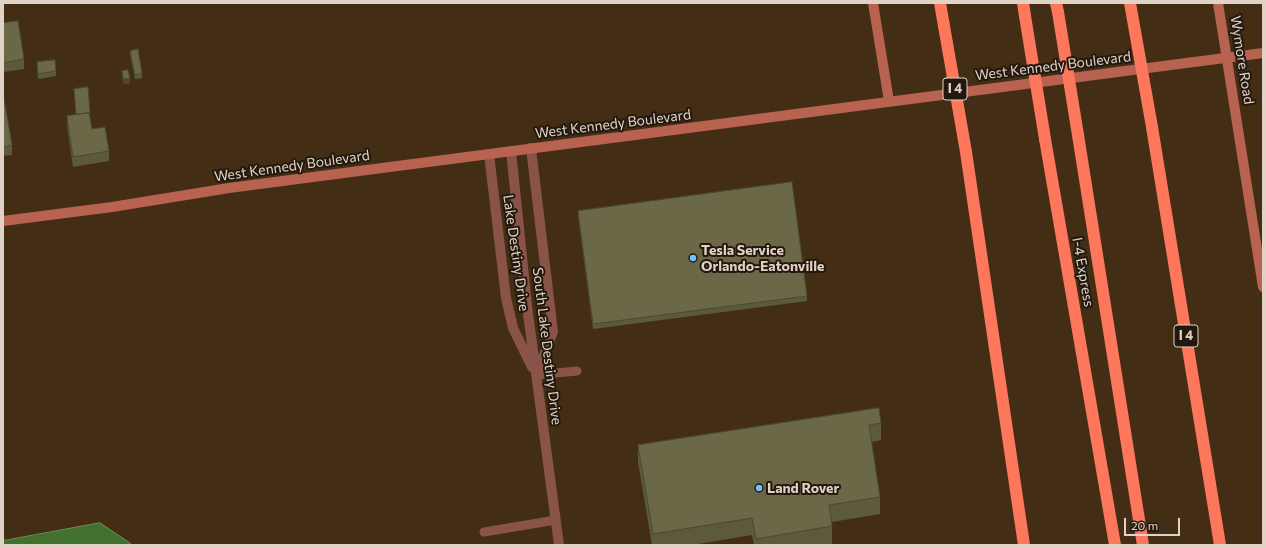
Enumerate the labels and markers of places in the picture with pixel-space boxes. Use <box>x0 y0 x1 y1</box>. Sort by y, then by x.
place label: Tesla Service Orlando-Eatonville <box>701 242 824 274</box>
marker: Tesla Service Orlando-Eatonville <box>688 253 698 263</box>
place label: Land Rover <box>767 480 839 496</box>
marker: Land Rover <box>754 483 764 493</box>

